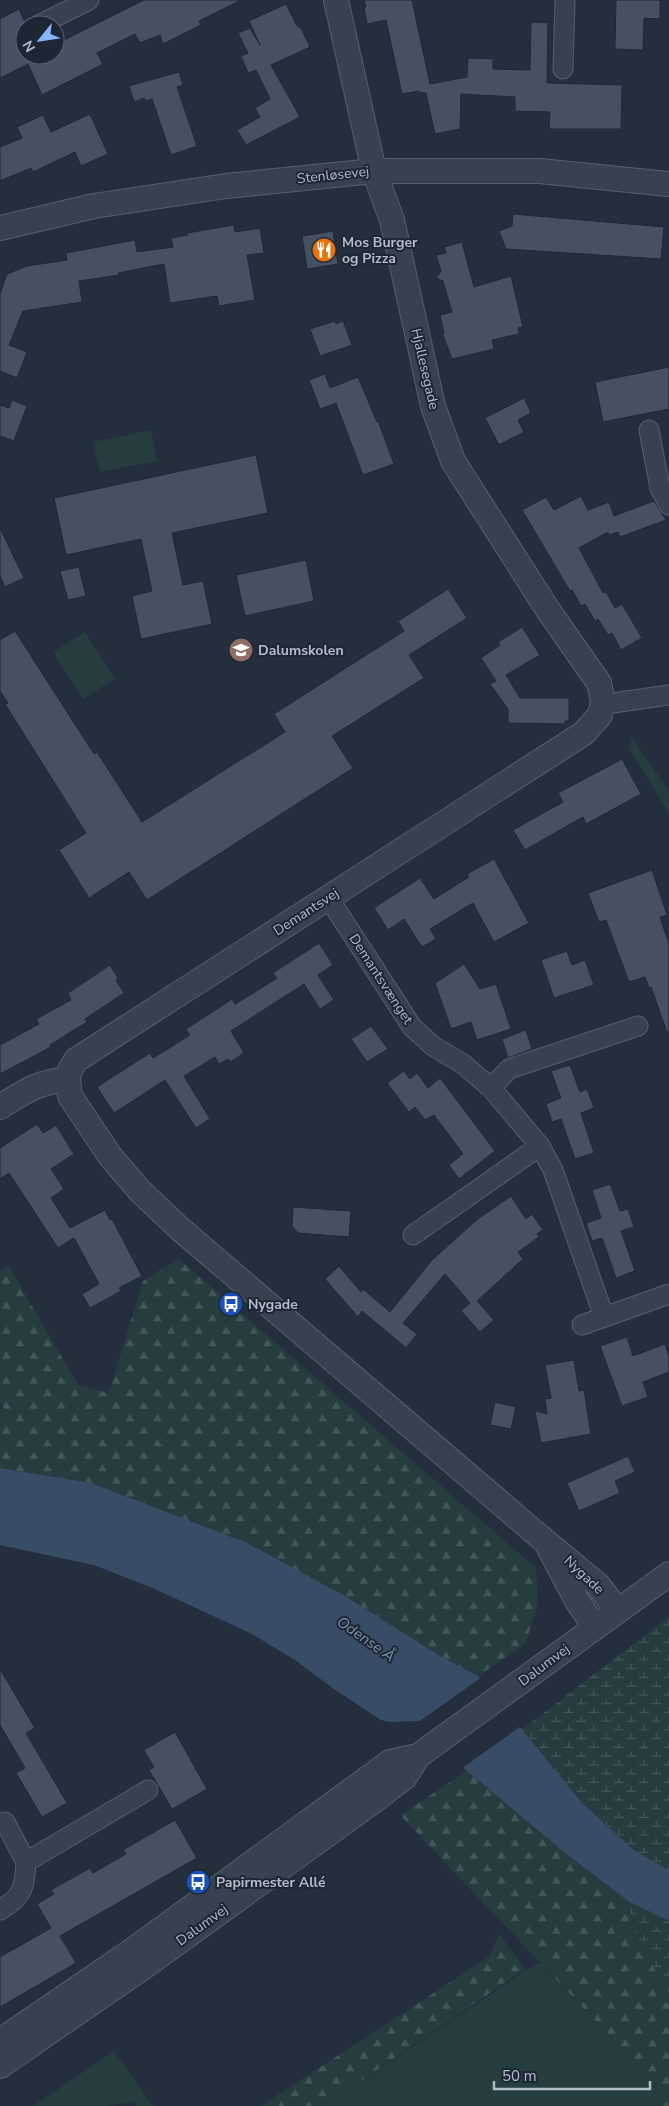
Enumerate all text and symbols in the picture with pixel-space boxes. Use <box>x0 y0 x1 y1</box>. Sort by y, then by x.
north arrow <box>15 15 65 65</box>
text: N <box>18 37 40 56</box>
street label: Stenløsevej <box>296 162 370 188</box>
place label: Mos Burger og Pizza <box>342 233 418 268</box>
restaurant icon: Mos Burger og Pizza <box>311 237 337 263</box>
street label: Hjallesegade <box>406 327 444 411</box>
school or university icon: Dalumskolen <box>228 637 254 663</box>
place label: Dalumskolen <box>258 641 344 660</box>
street label: Demantsvej <box>270 884 342 940</box>
street label: Demantsvænget <box>345 930 417 1028</box>
bus stop icon: Nygade <box>218 1291 244 1317</box>
place label: Nygade <box>248 1295 298 1314</box>
street label: Nygade <box>560 1551 608 1599</box>
water label: Odense Å <box>333 1611 400 1666</box>
street label: Dalumvej <box>514 1639 574 1691</box>
bus stop icon: Papirmester Allé <box>185 1869 211 1895</box>
place label: Papirmester Allé <box>216 1873 326 1892</box>
street label: Dalumvej <box>172 1900 232 1950</box>
scale bar <box>494 2058 650 2090</box>
text: 50 m <box>502 2066 537 2086</box>

